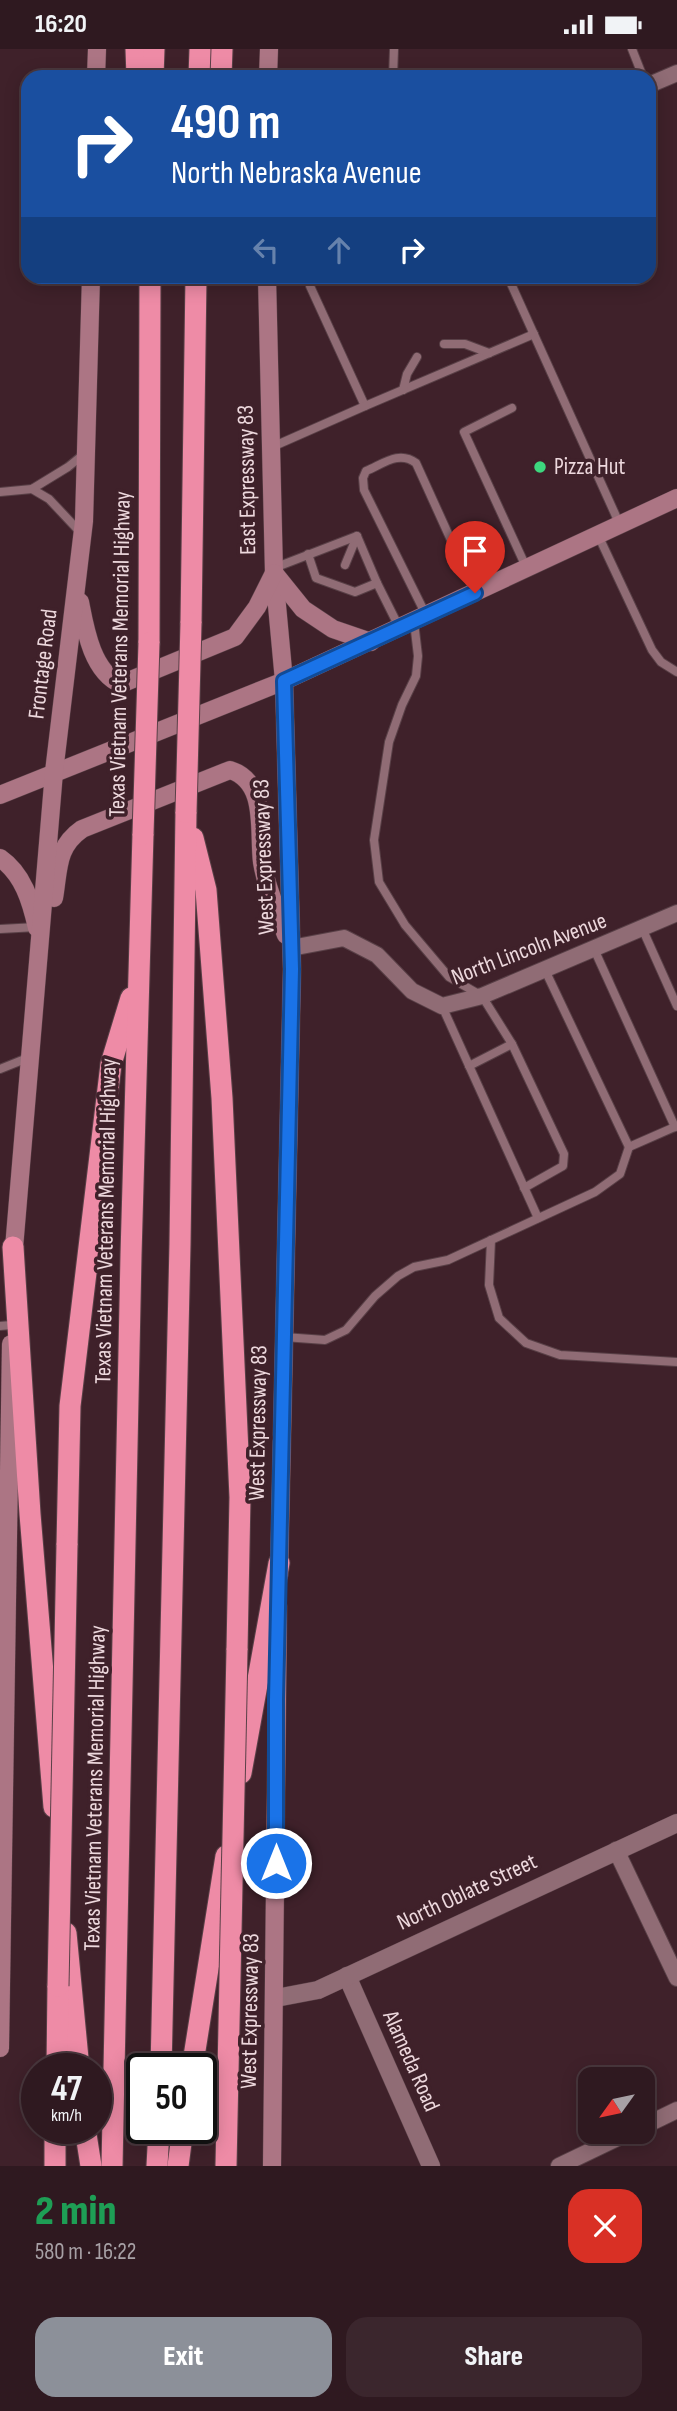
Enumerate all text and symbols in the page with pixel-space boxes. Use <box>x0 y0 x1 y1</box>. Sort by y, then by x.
text: 16:20 <box>35 9 87 40</box>
text: 490 m <box>171 94 281 153</box>
icon: right <box>56 98 147 189</box>
text: North Nebraska Avenue <box>171 154 422 193</box>
icon: left <box>247 231 285 269</box>
icon: ahead <box>320 231 358 269</box>
icon: right <box>393 231 431 269</box>
street label: East Expressway 83 <box>232 405 262 555</box>
place label: Pizza Hut <box>554 453 625 481</box>
marker: Pizza Hut <box>532 459 548 475</box>
street label: Texas Vietnam Veterans Memorial Highway <box>103 491 137 817</box>
pin <box>445 521 505 593</box>
icon: arrive <box>456 532 494 570</box>
street label: Frontage Road <box>22 607 64 721</box>
street label: West Expressway 83 <box>247 779 281 935</box>
street label: North Lincoln Avenue <box>447 907 611 991</box>
street label: Texas Vietnam Veterans Memorial Highway <box>89 1058 123 1384</box>
street label: West Expressway 83 <box>243 1345 273 1501</box>
street label: Texas Vietnam Veterans Memorial Highway <box>78 1625 112 1951</box>
position arrow <box>239 1826 313 1900</box>
street label: North Oblate Street <box>393 1847 541 1937</box>
street label: West Expressway 83 <box>235 1933 265 2089</box>
street label: Alameda Road <box>376 2005 446 2116</box>
speed limit sign: 50 <box>126 2053 217 2144</box>
north arrow <box>578 2067 654 2144</box>
map controls <box>578 2067 655 2144</box>
text: 47 <box>51 2068 82 2111</box>
text: km/h <box>51 2105 82 2126</box>
text: 2 min <box>35 2186 116 2237</box>
button: close <box>568 2189 642 2263</box>
text: 580 m · 16:22 <box>35 2238 136 2266</box>
button: Exit <box>35 2317 332 2397</box>
button: Share <box>346 2317 642 2397</box>

